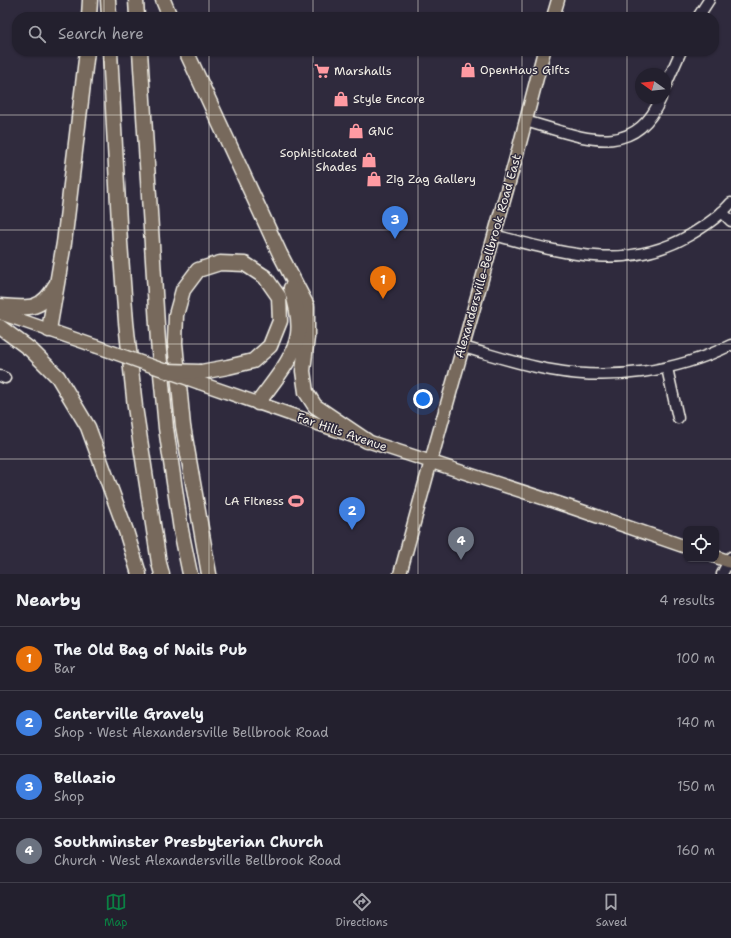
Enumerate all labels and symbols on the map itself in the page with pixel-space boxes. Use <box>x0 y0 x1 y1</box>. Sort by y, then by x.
shop icon: OpenHaus Gifts <box>459 61 477 79</box>
supermarket icon: Marshalls <box>313 62 331 80</box>
place label: OpenHaus Gifts <box>480 62 570 78</box>
place label: Marshalls <box>334 63 392 79</box>
north arrow <box>635 68 671 104</box>
shop icon: Style Encore <box>332 90 350 108</box>
place label: Style Encore <box>353 91 425 107</box>
shop icon: GNC <box>347 122 365 140</box>
place label: GNC <box>368 123 394 139</box>
place label: Sophisticated Shades <box>280 145 357 175</box>
shop icon: Sophisticated Shades <box>360 151 378 169</box>
street label: Alexandersville-Bellbrook Road East <box>451 152 525 360</box>
shop icon: Zig Zag Gallery <box>365 170 383 188</box>
place label: Zig Zag Gallery <box>386 171 476 187</box>
pin: 3 <box>382 206 408 239</box>
pin: 1 <box>370 266 396 299</box>
your location <box>413 389 433 409</box>
street label: Far Hills Avenue <box>295 409 390 455</box>
sports icon: LA Fitness <box>287 492 305 510</box>
place label: LA Fitness <box>224 493 284 509</box>
pin: 2 <box>339 497 365 530</box>
pin: 4 <box>448 527 474 560</box>

